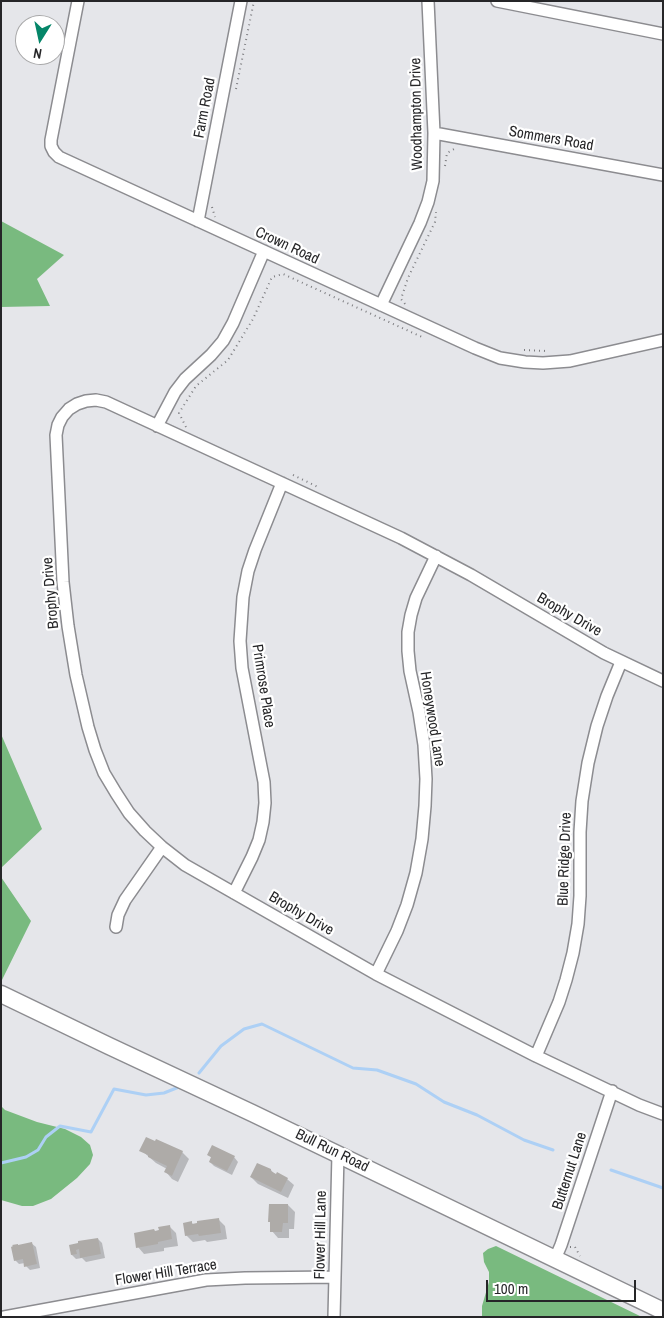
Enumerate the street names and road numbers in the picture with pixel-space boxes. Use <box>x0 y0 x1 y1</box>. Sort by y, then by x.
street label: Woodhampton Drive <box>407 58 427 170</box>
street label: Farm Road <box>190 76 220 140</box>
street label: Sommers Road <box>507 123 595 155</box>
street label: Crown Road <box>252 223 322 269</box>
street label: Brophy Drive <box>39 556 63 630</box>
street label: Brophy Drive <box>533 589 605 641</box>
street label: Primrose Place <box>248 643 278 729</box>
street label: Honeywood Lane <box>416 670 448 768</box>
street label: Blue Ridge Drive <box>554 812 576 906</box>
street label: Brophy Drive <box>265 888 337 940</box>
street label: Bull Run Road <box>292 1126 372 1176</box>
street label: Butternut Lane <box>549 1130 591 1212</box>
street label: Flower Hill Lane <box>311 1190 331 1280</box>
street label: Flower Hill Terrace <box>114 1256 218 1290</box>

